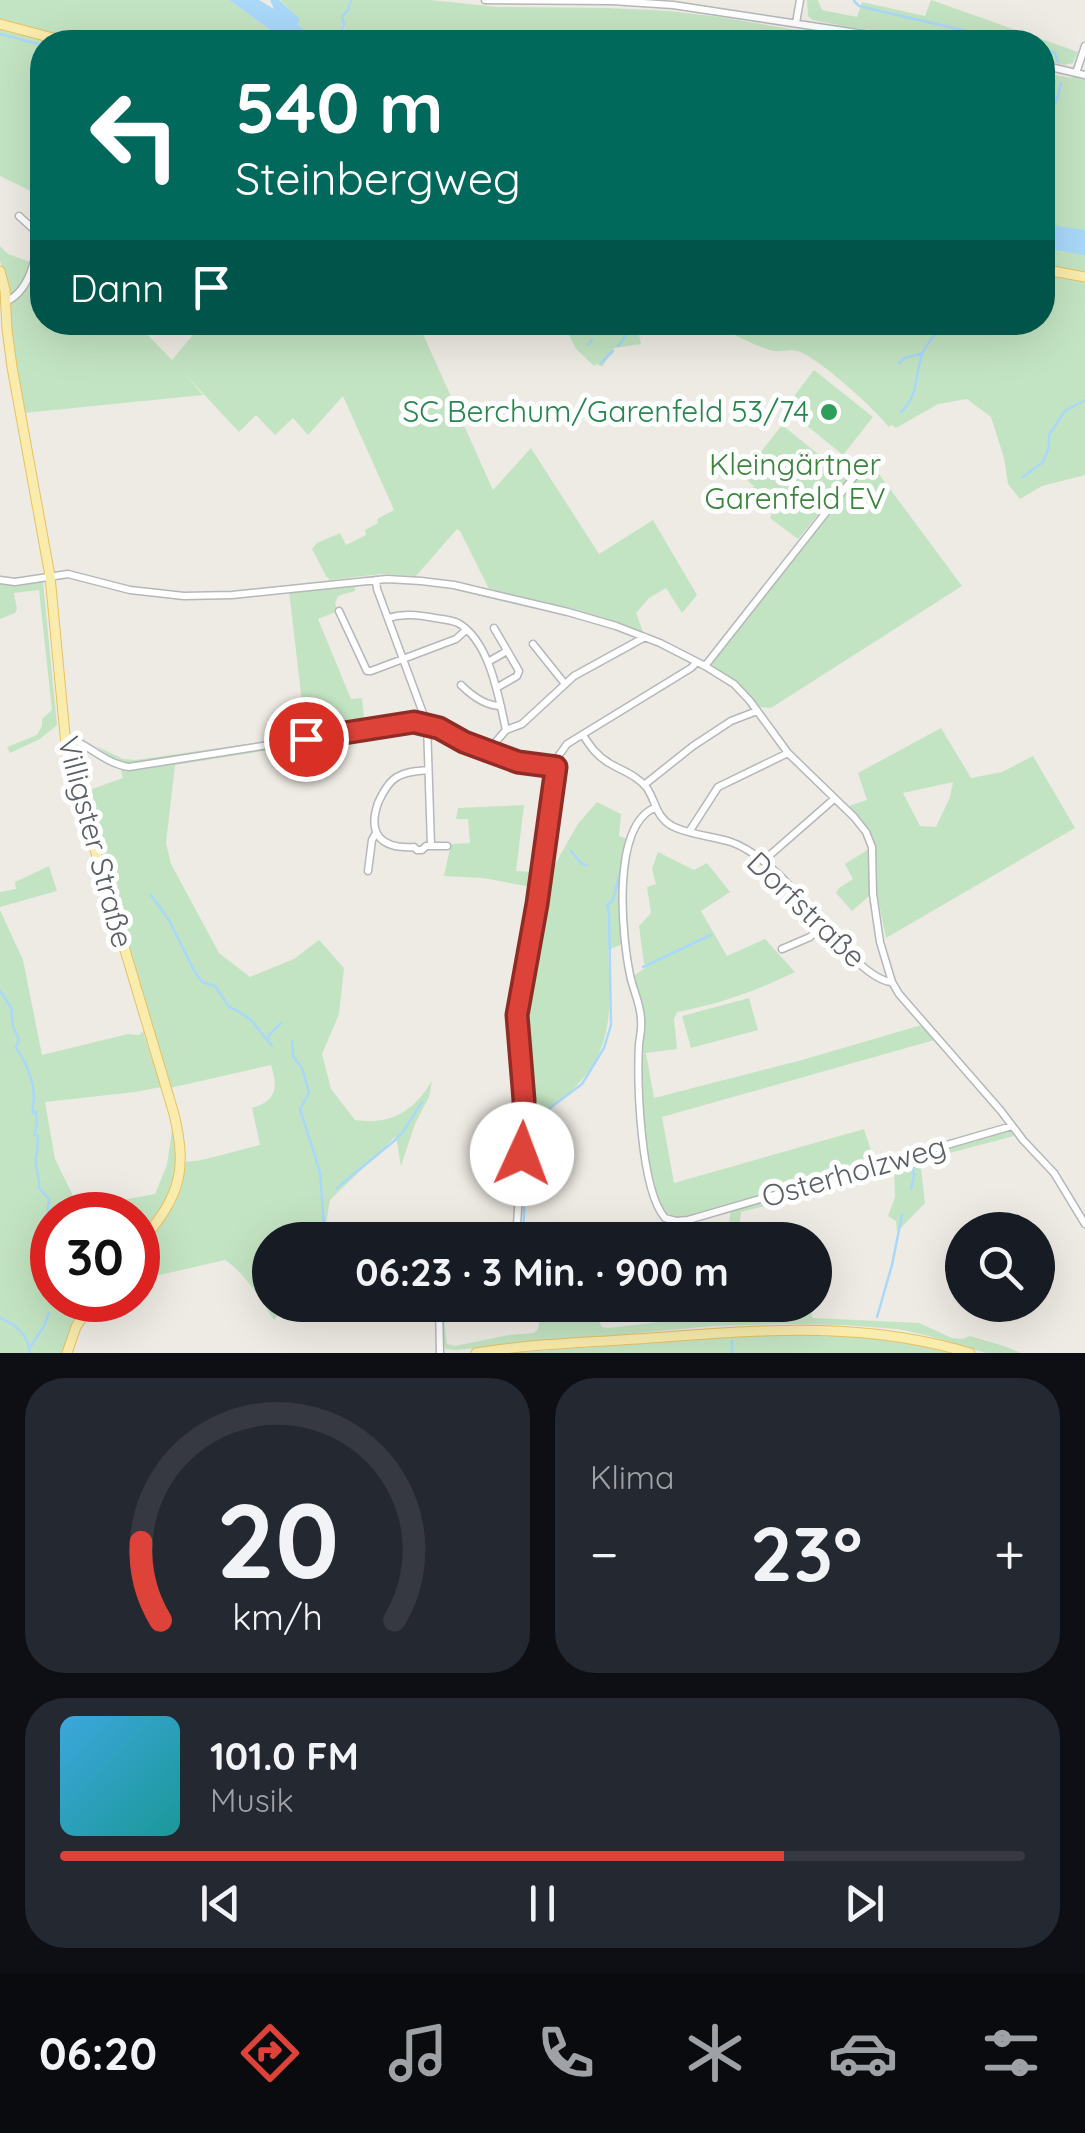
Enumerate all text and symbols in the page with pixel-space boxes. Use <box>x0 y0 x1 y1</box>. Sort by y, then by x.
text: 540 m <box>235 63 444 151</box>
icon: left <box>70 70 200 200</box>
text: Steinbergweg <box>235 150 521 206</box>
icon: arrive <box>184 260 239 315</box>
text: Dann <box>70 264 164 312</box>
place label: SC Berchum/Garenfeld 53/74 <box>402 392 809 430</box>
marker: SC Berchum/Garenfeld 53/74 <box>818 401 840 423</box>
park label: Kleingärtner Garenfeld EV <box>704 445 886 517</box>
pin <box>264 697 349 782</box>
icon: arrive <box>279 712 334 767</box>
street label: Villigster Straße <box>49 732 142 952</box>
street label: Dorfstraße <box>739 843 874 975</box>
position arrow <box>470 1102 574 1206</box>
street label: Osterholzweg <box>757 1127 950 1216</box>
speed limit sign: 30 <box>30 1192 160 1322</box>
map controls <box>945 1212 1055 1322</box>
button: search <box>945 1212 1055 1322</box>
text: 06:23 · 3 Min. · 900 m <box>355 1248 729 1296</box>
text: Klima <box>590 1457 674 1497</box>
text: 20 <box>216 1474 339 1604</box>
text: 23° <box>750 1506 863 1600</box>
text: − <box>590 1519 619 1588</box>
text: + <box>994 1519 1025 1588</box>
text: km/h <box>232 1594 323 1639</box>
text: 101.0 FM <box>210 1732 359 1780</box>
text: Musik <box>210 1780 294 1820</box>
icon: previous <box>193 1876 248 1931</box>
icon: pause <box>515 1876 570 1931</box>
icon: next <box>837 1876 892 1931</box>
icon: directions <box>235 2018 305 2088</box>
icon: music <box>383 2018 453 2088</box>
icon: phone <box>531 2018 601 2088</box>
icon: climate <box>680 2018 750 2088</box>
icon: car <box>828 2018 898 2088</box>
icon: filters <box>976 2018 1046 2088</box>
text: 06:20 <box>39 2025 157 2081</box>

